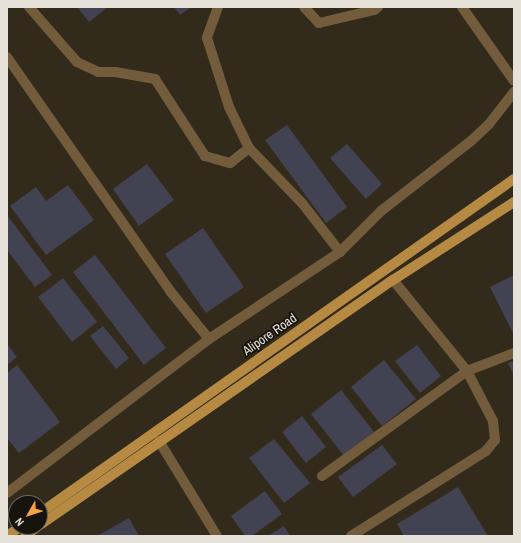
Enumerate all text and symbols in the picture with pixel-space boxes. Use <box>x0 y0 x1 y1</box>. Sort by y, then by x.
street label: Alipore Road <box>240 311 300 359</box>
north arrow <box>8 495 48 535</box>
text: N <box>12 515 27 529</box>

